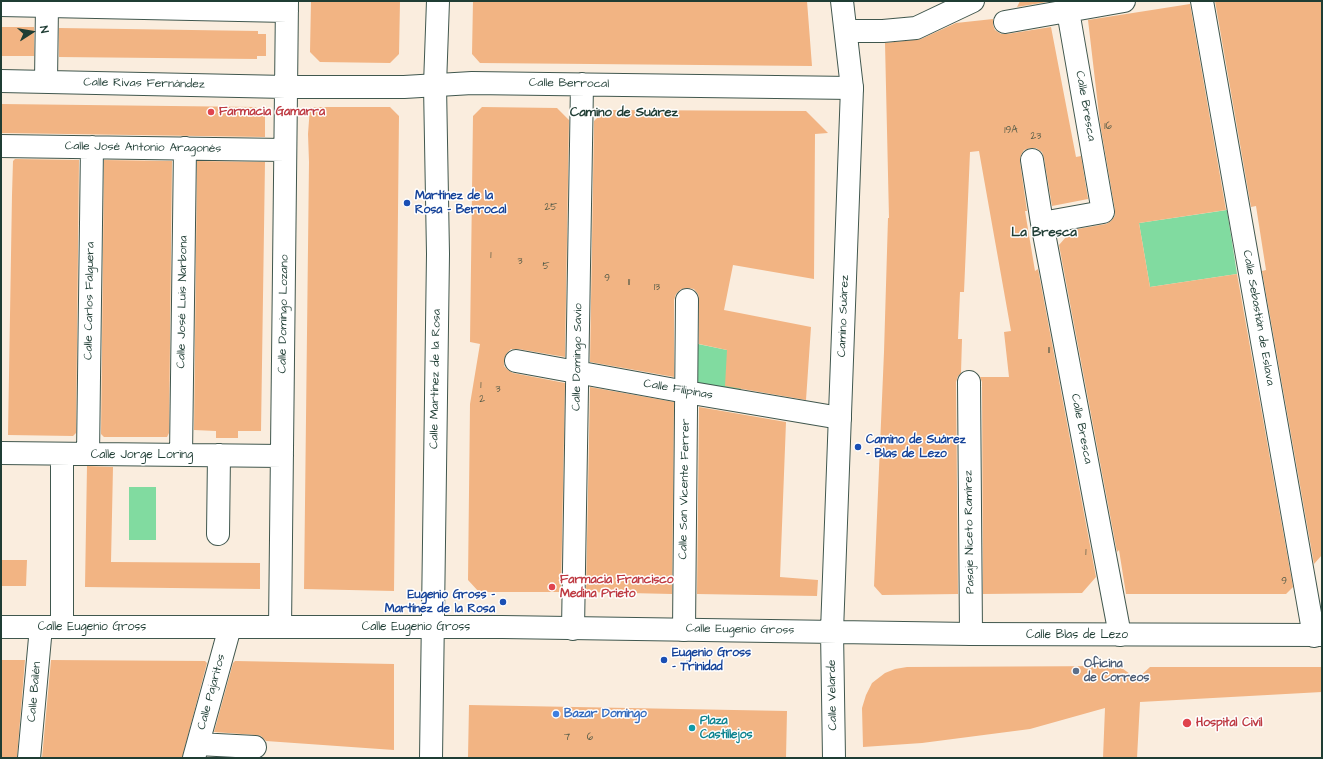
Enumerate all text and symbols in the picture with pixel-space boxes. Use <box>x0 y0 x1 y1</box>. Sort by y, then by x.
north arrow <box>12 12 52 52</box>
text: N <box>36 24 52 34</box>
street label: Calle Bresca <box>1072 70 1098 142</box>
street label: Calle Rivas Fernández <box>83 76 205 92</box>
street label: Calle Berrocal <box>529 76 609 92</box>
place label: Farmacia Gamarra <box>219 105 325 119</box>
district label: Camino de Suárez <box>570 105 678 121</box>
marker: Farmacia Gamarra <box>206 107 216 117</box>
house number: 16 <box>1104 121 1112 133</box>
house number: 19A <box>1004 125 1018 137</box>
house number: 23 <box>1031 131 1041 143</box>
street label: Calle José Antonio Aragonés <box>65 139 221 157</box>
place label: Martínez de la Rosa - Berrocal <box>415 189 506 217</box>
marker: Martínez de la Rosa - Berrocal <box>402 198 412 208</box>
house number: 25 <box>545 202 557 214</box>
district label: La Bresca <box>1011 225 1077 241</box>
street label: Calle José Luis Narbona <box>175 235 191 369</box>
street label: Calle Carlos Falguera <box>82 242 98 360</box>
street label: Calle Sebastián de Eslava <box>1239 249 1277 387</box>
house number: 1 <box>490 250 492 262</box>
street label: Calle Domingo Lozano <box>276 254 292 374</box>
house number: 3 <box>517 256 523 268</box>
house number: 5 <box>542 261 550 273</box>
house number: 9 <box>604 273 610 285</box>
street label: Camino Suárez <box>835 275 853 357</box>
house number: 11 <box>628 277 630 289</box>
house number: 13 <box>654 282 660 294</box>
street label: Calle Domingo Savio <box>570 303 586 411</box>
street label: Calle Martínez de la Rosa <box>428 309 444 449</box>
house number: 11 <box>1048 345 1050 357</box>
street label: Calle Filipinas <box>642 377 714 403</box>
house number: 1 <box>480 380 482 392</box>
house number: 3 <box>495 384 501 396</box>
street label: Calle Bresca <box>1067 393 1095 465</box>
house number: 2 <box>479 394 485 406</box>
street label: Calle San Vicente Ferrer <box>677 418 693 560</box>
place label: Camino de Suárez - Blas de Lezo <box>866 433 966 461</box>
marker: Camino de Suárez - Blas de Lezo <box>853 442 863 452</box>
street label: Calle Jorge Loring <box>91 448 193 462</box>
street label: Pasaje Niceto Ramírez <box>962 470 978 594</box>
house number: 1 <box>1085 547 1087 559</box>
place label: Farmacia Francisco Medina Prieto <box>560 573 674 601</box>
house number: 9 <box>1281 576 1287 588</box>
marker: Farmacia Francisco Medina Prieto <box>547 582 557 592</box>
place label: Eugenio Gross - Martínez de la Rosa <box>385 588 495 616</box>
marker: Eugenio Gross - Martínez de la Rosa <box>498 597 508 607</box>
street label: Calle Eugenio Gross <box>38 620 146 634</box>
street label: Calle Eugenio Gross <box>362 620 470 634</box>
street label: Calle Eugenio Gross <box>686 622 794 638</box>
street label: Calle Blas de Lezo <box>1026 628 1128 642</box>
place label: Eugenio Gross - Trinidad <box>672 646 751 674</box>
street label: Calle Pajaritos <box>195 653 229 731</box>
marker: Eugenio Gross - Trinidad <box>659 655 669 665</box>
place label: Oficina de Correos <box>1084 657 1149 685</box>
street label: Calle Velarde <box>825 659 841 731</box>
street label: Calle Bailén <box>25 661 45 723</box>
marker: Oficina de Correos <box>1071 666 1081 676</box>
place label: Bazar Domingo <box>564 707 647 721</box>
marker: Bazar Domingo <box>551 709 561 719</box>
place label: Plaza Castillejos <box>700 714 752 742</box>
place label: Hospital Civil <box>1196 716 1262 730</box>
marker: Hospital Civil <box>1181 717 1193 729</box>
marker: Plaza Castillejos <box>687 723 697 733</box>
house number: 7 <box>564 732 570 744</box>
house number: 6 <box>587 732 593 744</box>

